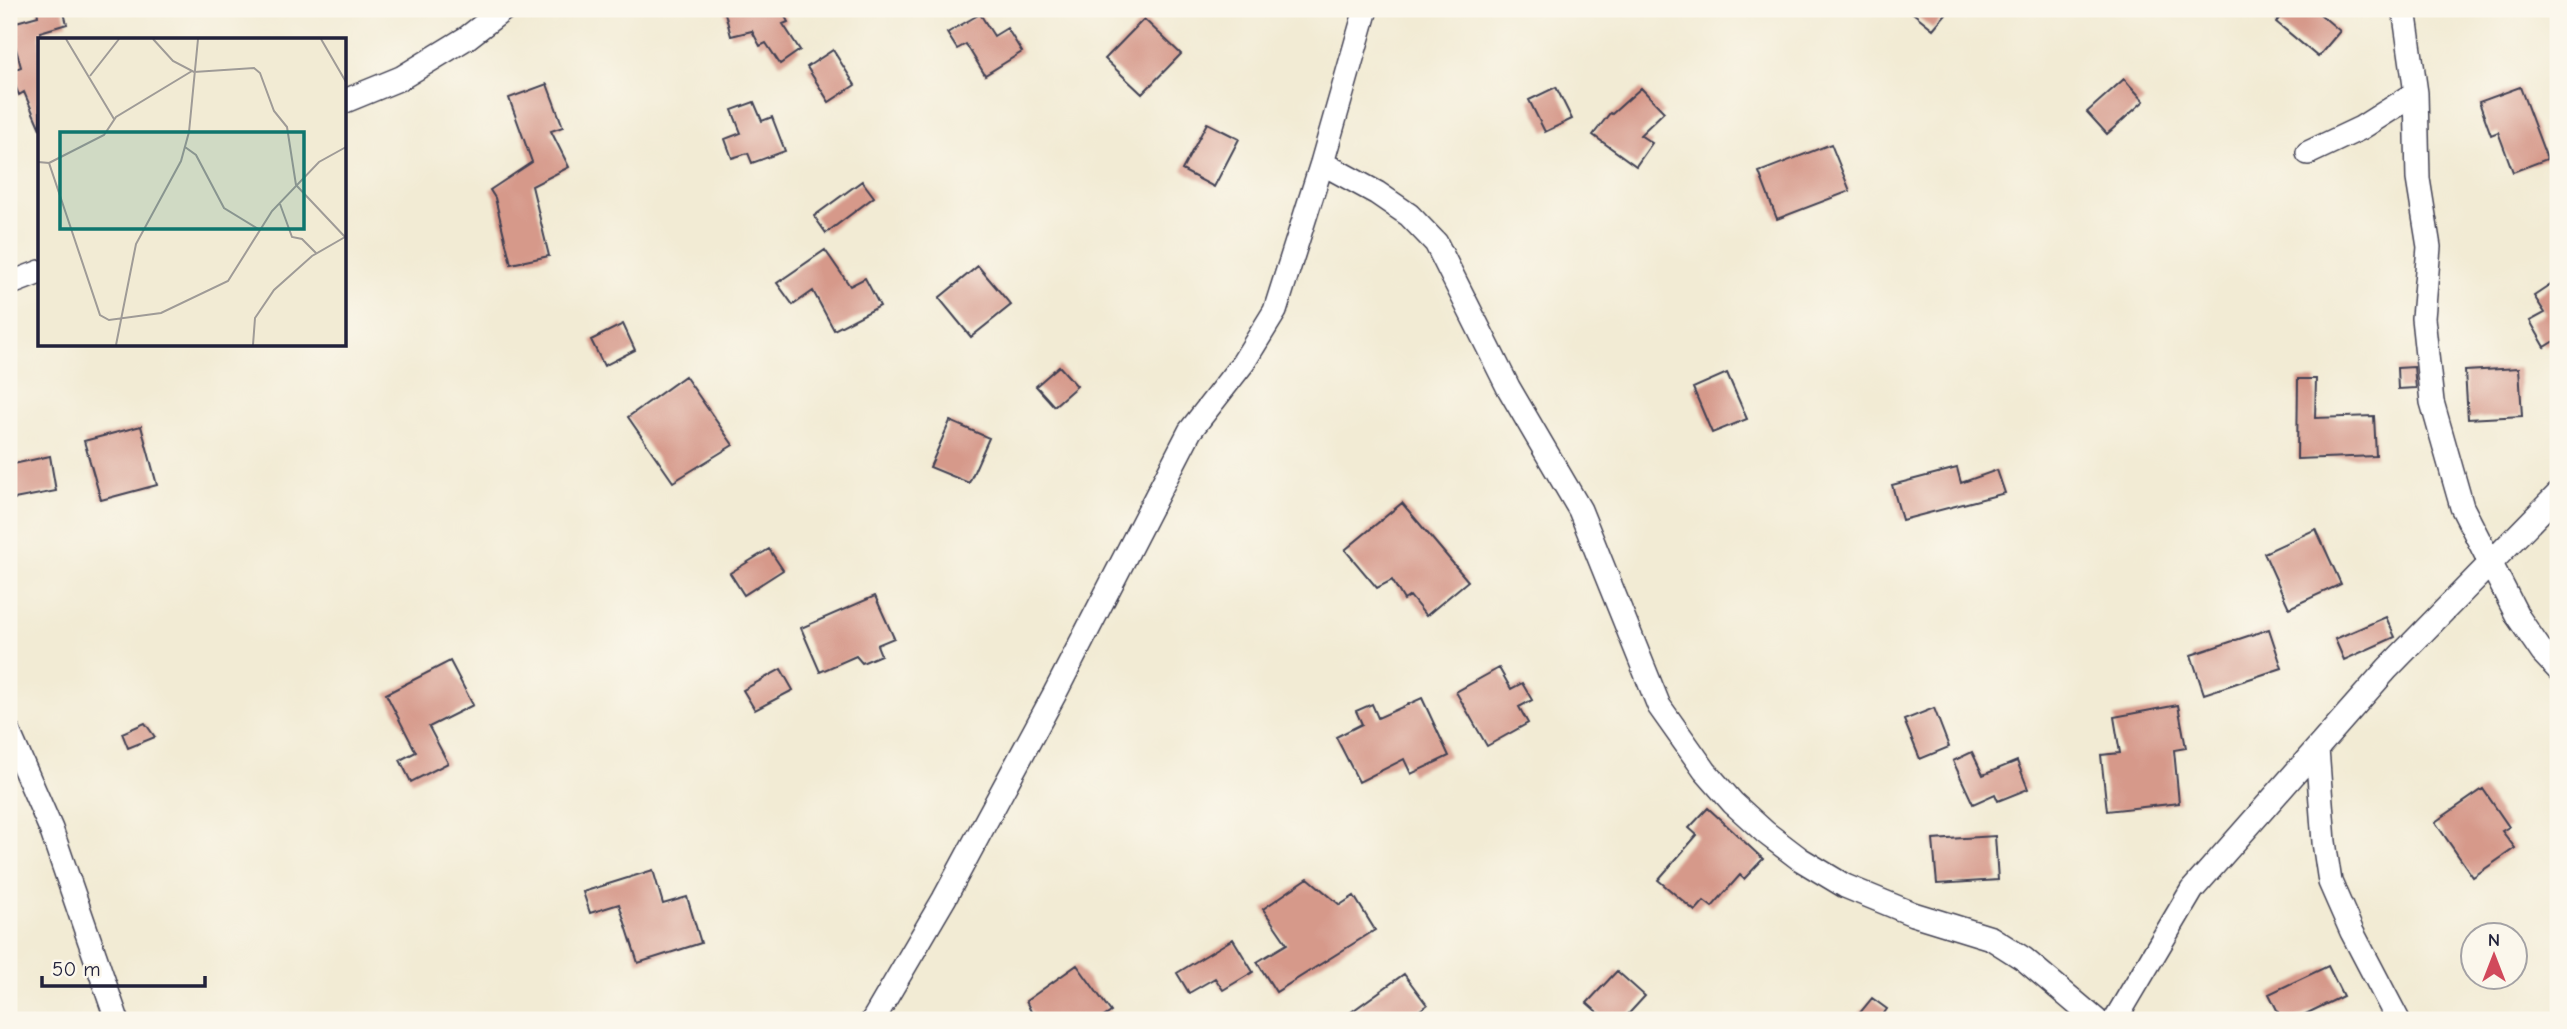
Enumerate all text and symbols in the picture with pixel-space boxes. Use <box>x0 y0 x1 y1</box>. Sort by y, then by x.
inset map <box>38 38 346 346</box>
north arrow <box>2458 920 2528 990</box>
text: N <box>2488 929 2500 951</box>
scale bar <box>42 945 205 989</box>
text: 50 m <box>52 957 101 981</box>

